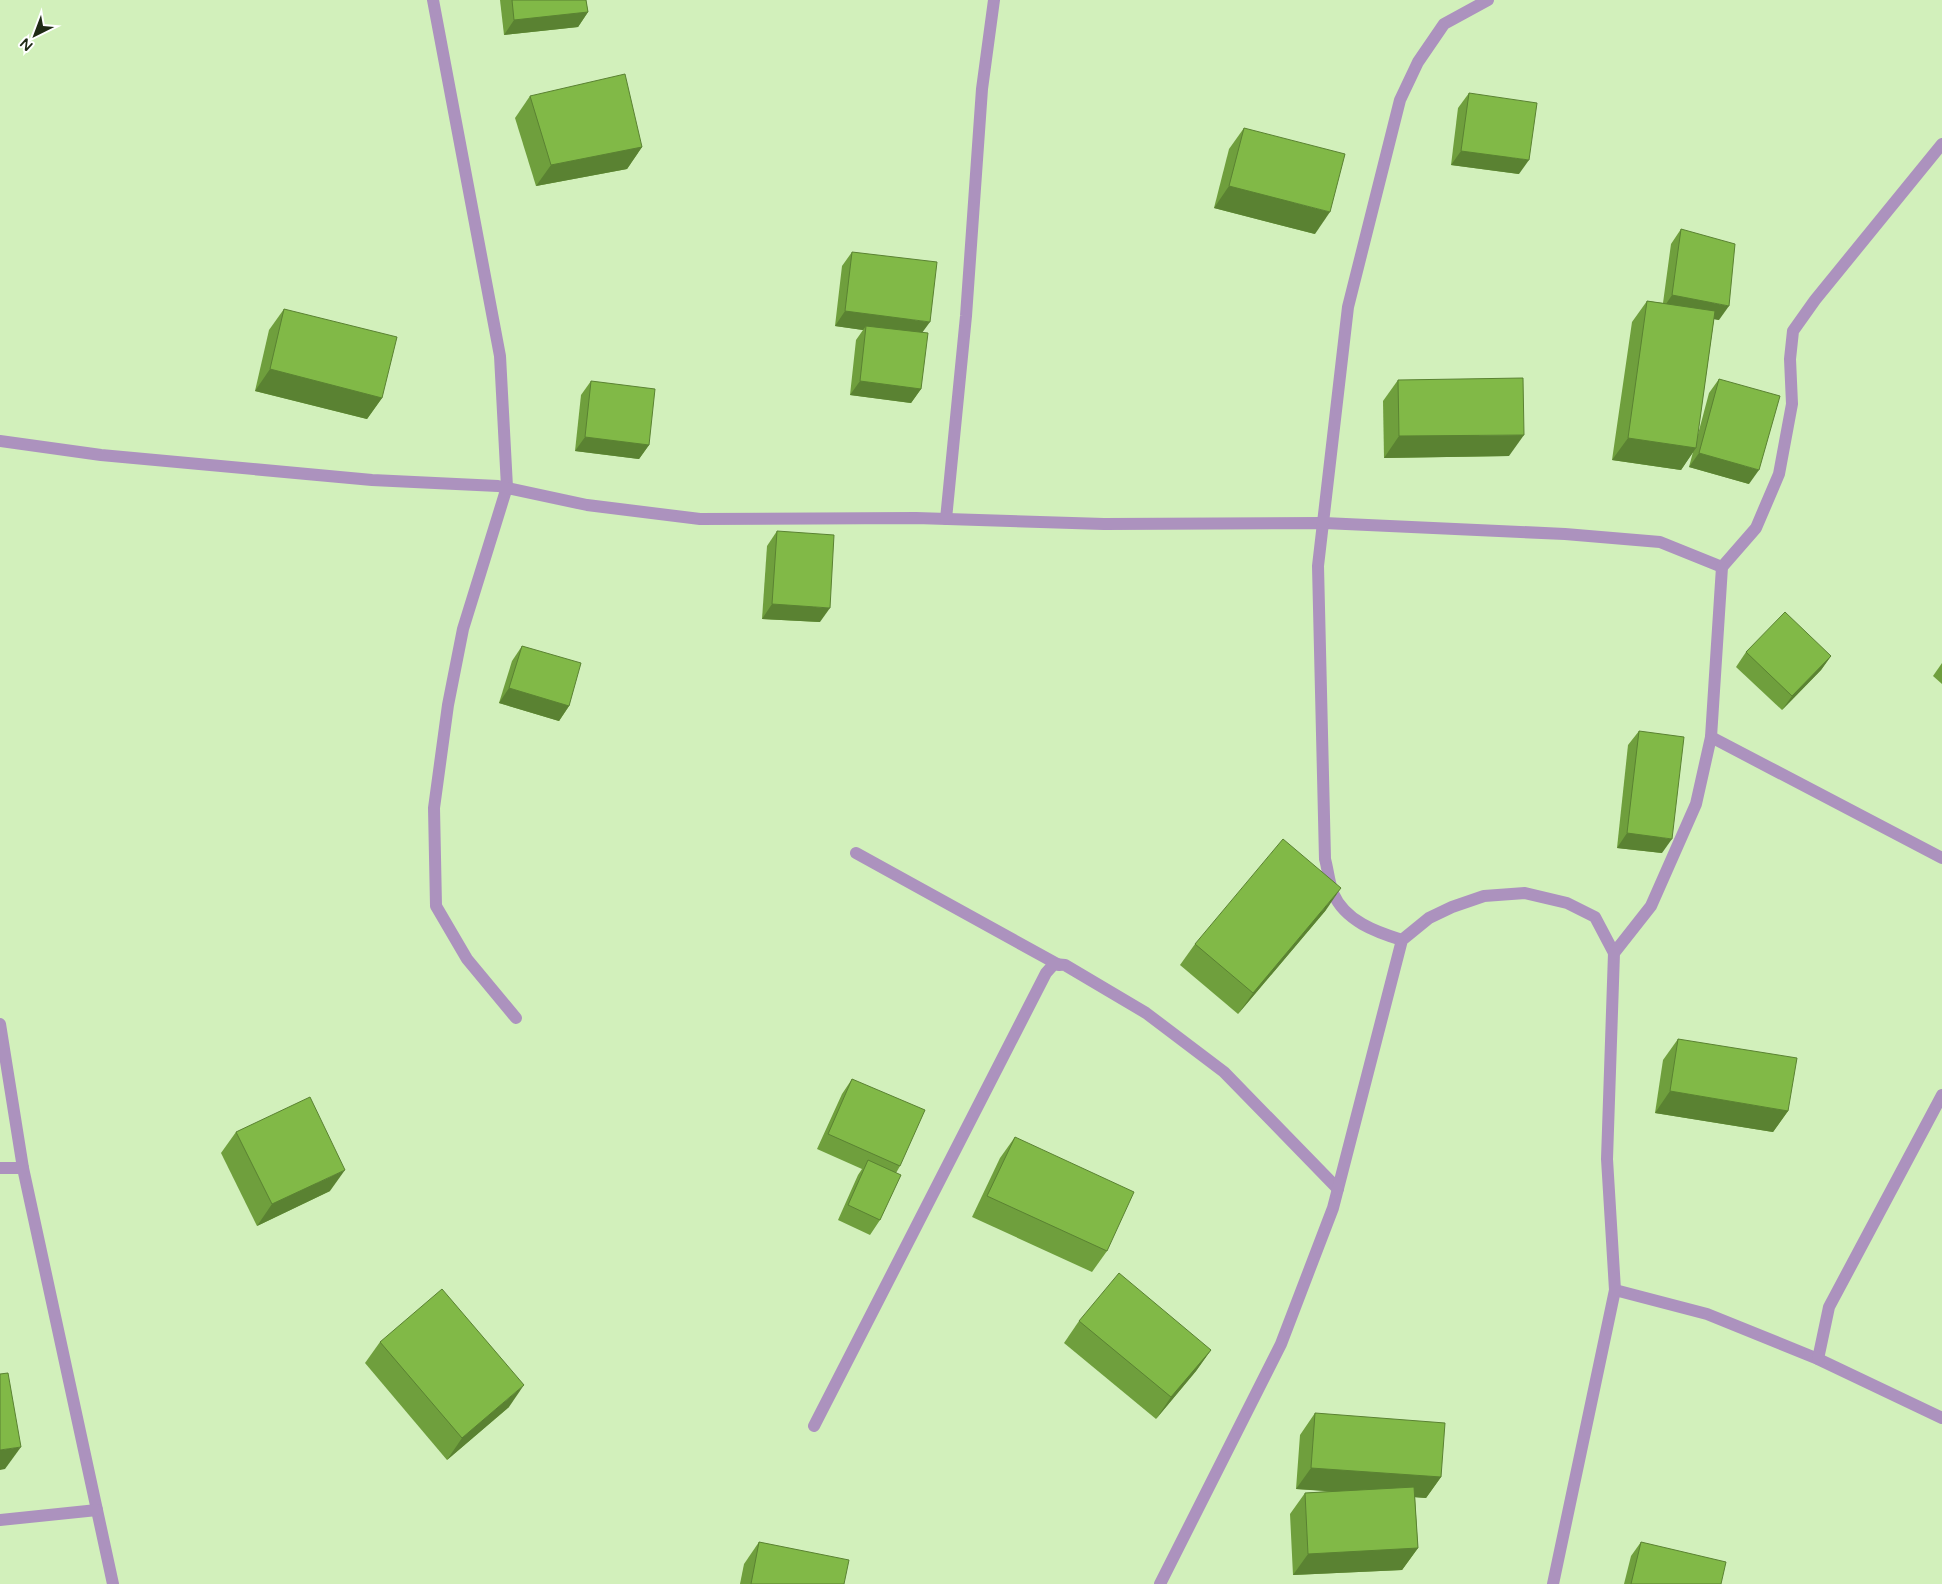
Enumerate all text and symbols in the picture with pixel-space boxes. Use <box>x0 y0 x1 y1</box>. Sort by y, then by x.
north arrow <box>10 10 60 60</box>
text: N <box>17 34 37 54</box>

